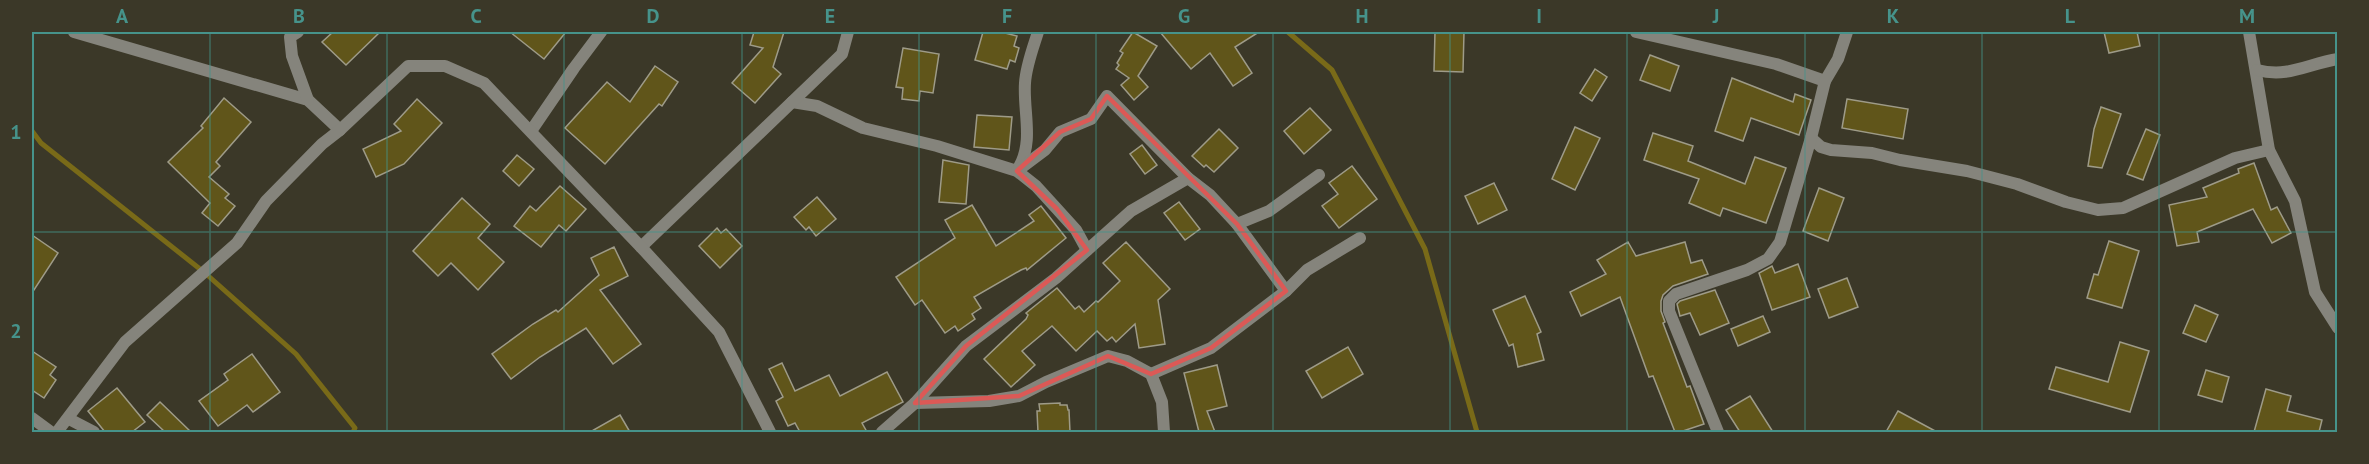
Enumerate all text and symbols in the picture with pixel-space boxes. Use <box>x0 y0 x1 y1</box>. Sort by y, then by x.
text: A <box>116 3 129 29</box>
text: B <box>293 3 305 29</box>
text: C <box>470 3 482 29</box>
text: D <box>647 3 660 29</box>
text: E <box>825 3 835 29</box>
text: F <box>1002 3 1012 29</box>
text: G <box>1178 3 1190 29</box>
text: H <box>1355 3 1369 29</box>
text: I <box>1536 3 1542 29</box>
text: J <box>1712 3 1719 29</box>
text: K <box>1887 3 1900 29</box>
text: L <box>2065 3 2076 29</box>
text: M <box>2239 3 2255 29</box>
text: 1 <box>10 119 22 145</box>
text: 2 <box>10 318 22 344</box>

